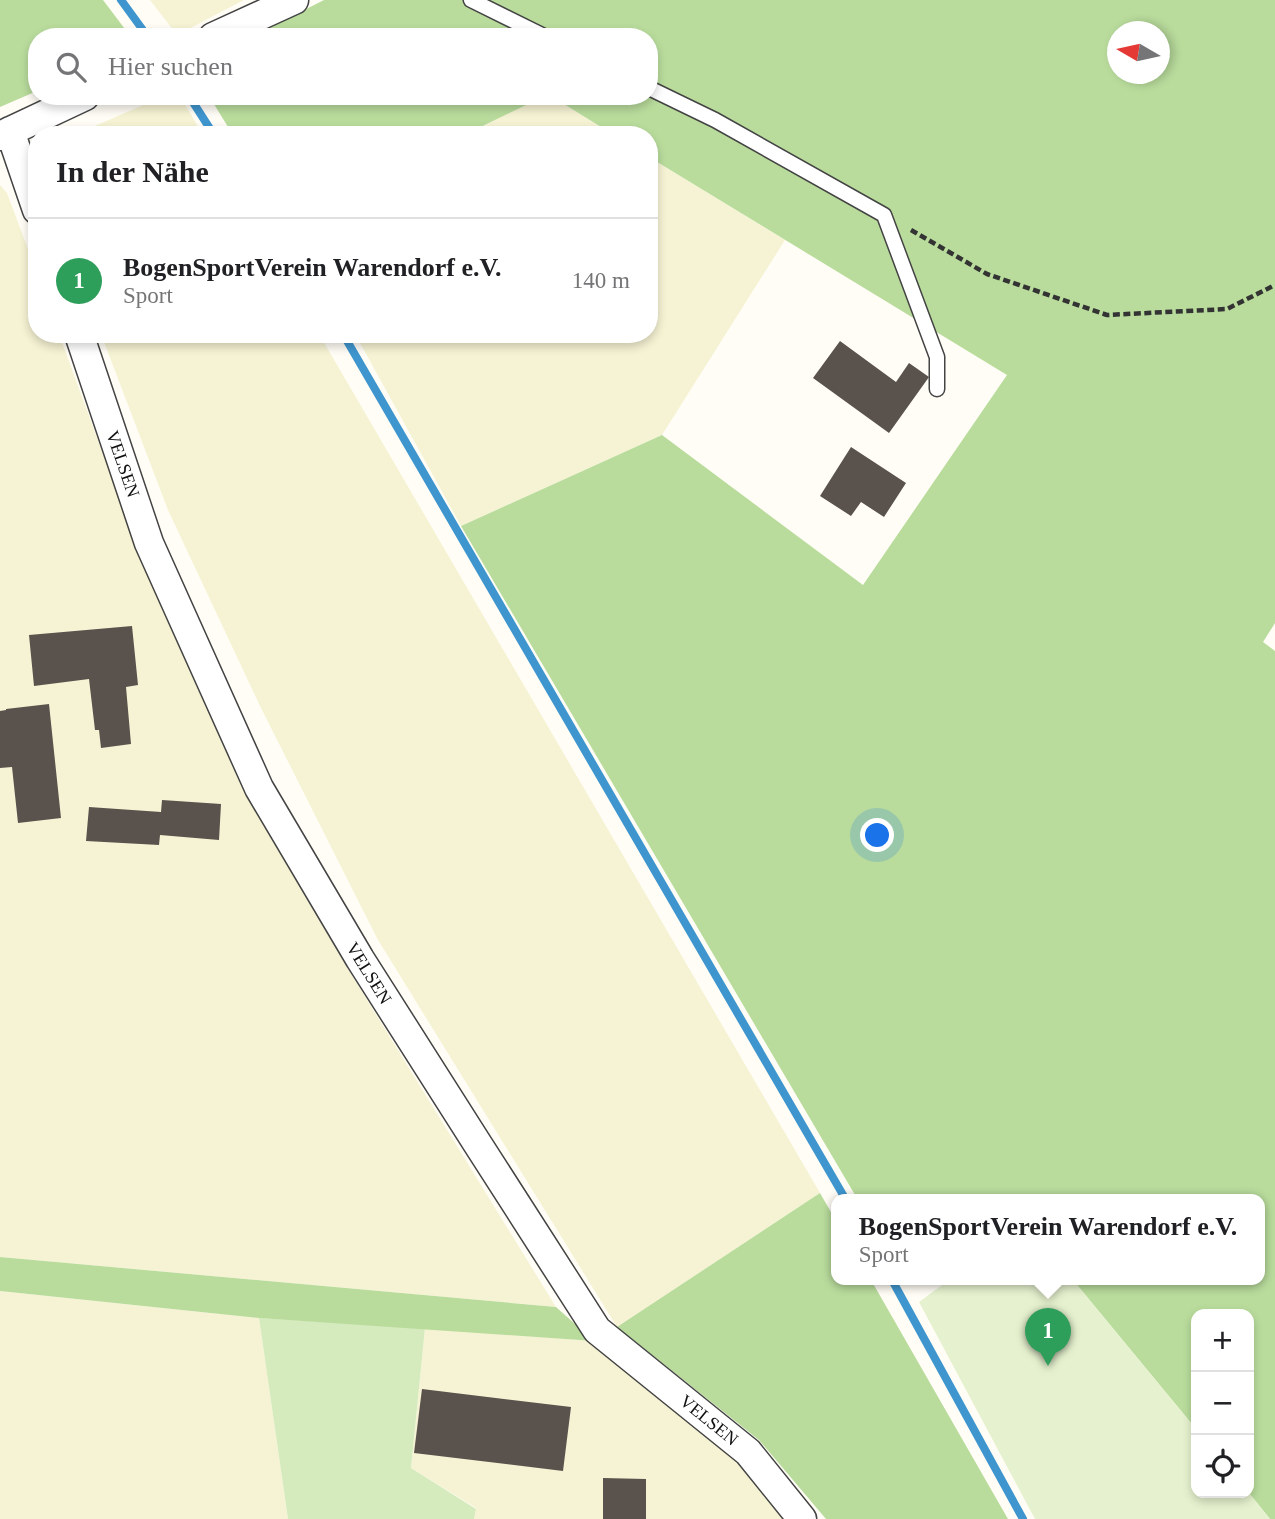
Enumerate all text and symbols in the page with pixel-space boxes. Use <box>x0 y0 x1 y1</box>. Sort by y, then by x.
north arrow <box>1107 21 1170 84</box>
search box <box>28 28 658 105</box>
icon: search <box>52 48 90 86</box>
text: Hier suchen <box>108 52 233 81</box>
text: In der Nähe <box>56 155 209 188</box>
text: BogenSportVerein Warendorf e.V. <box>123 253 501 282</box>
text: 1 <box>73 268 85 293</box>
text: 140 m <box>572 268 630 293</box>
text: Sport <box>123 283 173 308</box>
street label: VELSEN <box>102 428 144 500</box>
your location <box>860 818 894 852</box>
street label: VELSEN <box>342 938 396 1008</box>
popup <box>831 1194 1265 1285</box>
text: BogenSportVerein Warendorf e.V. <box>859 1212 1237 1241</box>
text: Sport <box>859 1242 909 1267</box>
pin: 1 <box>1025 1308 1071 1366</box>
map controls <box>1191 1309 1254 1498</box>
button: + <box>1191 1309 1254 1372</box>
button: − <box>1191 1372 1254 1435</box>
street label: VELSEN <box>676 1391 742 1449</box>
button: locate <box>1191 1435 1254 1498</box>

